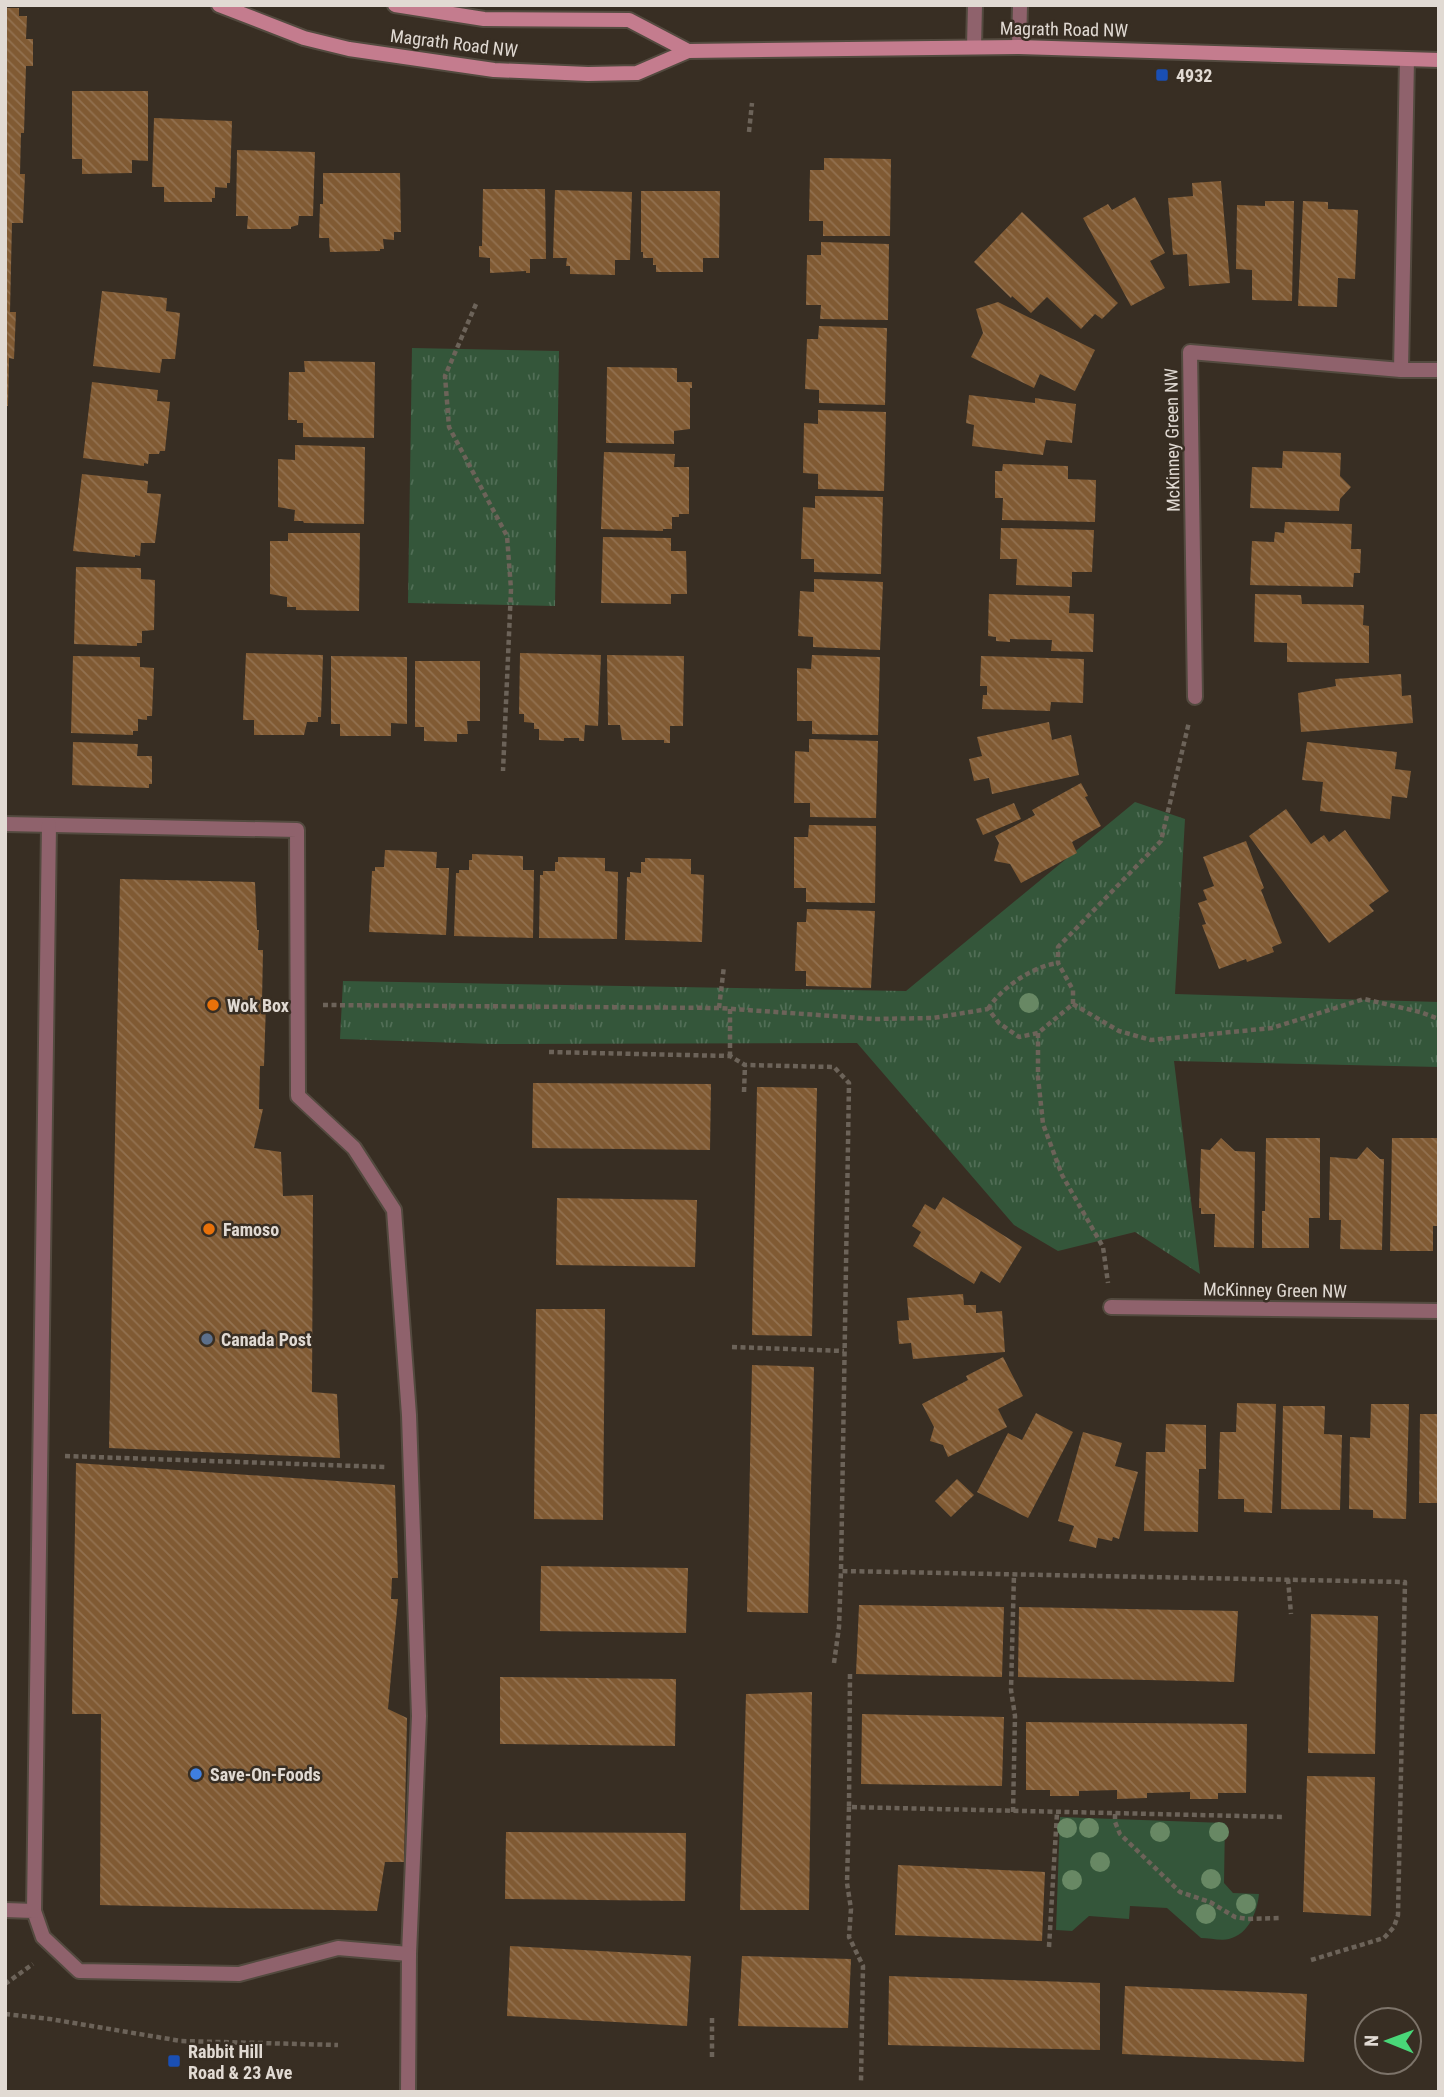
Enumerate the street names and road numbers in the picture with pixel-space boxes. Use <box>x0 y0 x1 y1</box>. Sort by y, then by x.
street label: Magrath Road NW <box>1000 17 1129 41</box>
street label: Magrath Road NW <box>389 25 519 61</box>
street label: McKinney Green NW <box>1160 368 1184 512</box>
street label: McKinney Green NW <box>1203 1278 1347 1302</box>

